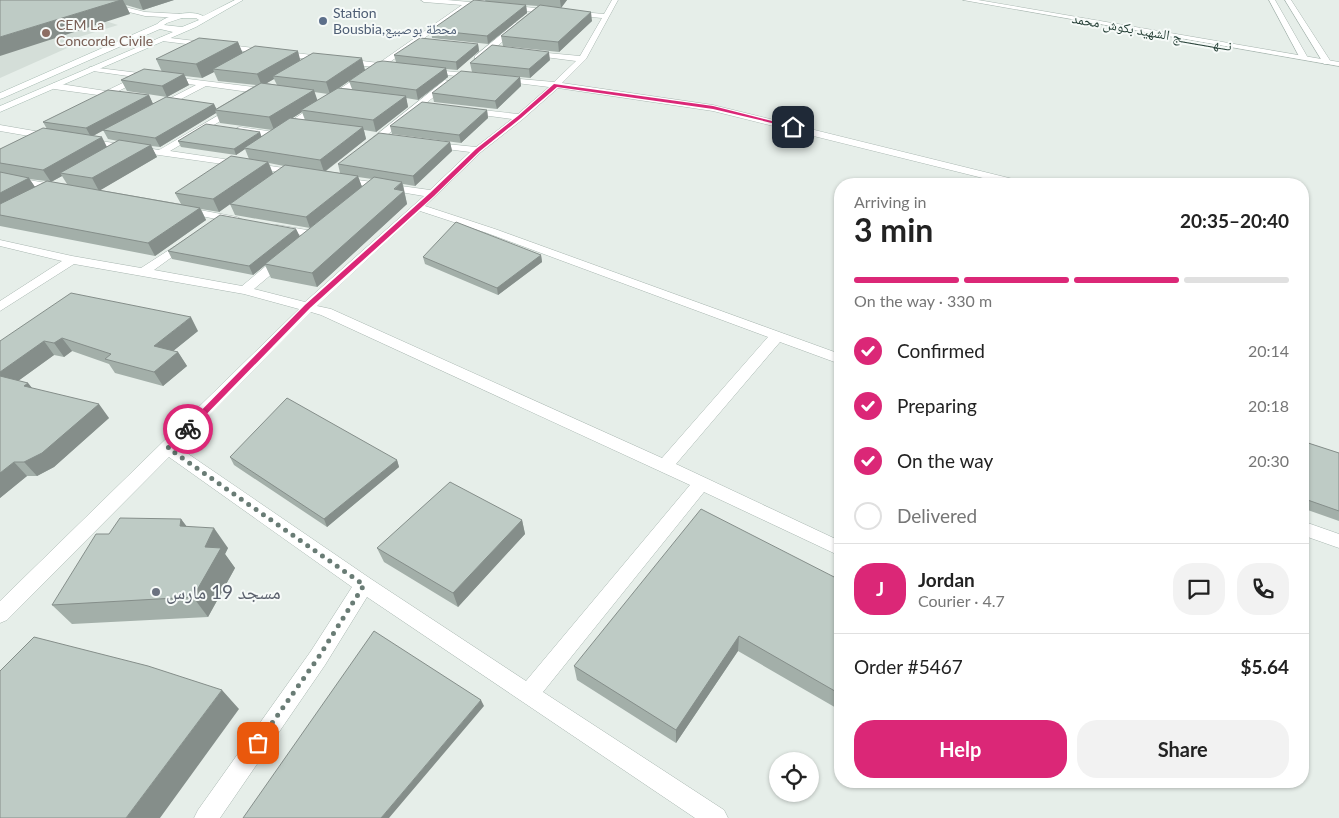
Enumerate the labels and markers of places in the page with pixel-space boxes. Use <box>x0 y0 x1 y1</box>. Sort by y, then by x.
place label: Station Bousbia,محطة بوصبيع <box>333 4 457 39</box>
marker: Station Bousbia,محطة بوصبيع <box>317 15 329 27</box>
place label: CEM La Concorde Civile <box>56 16 153 49</box>
marker: CEM La Concorde Civile <box>40 27 52 39</box>
pin <box>772 106 814 148</box>
place label: مسجد 19 مارس <box>166 580 281 604</box>
marker: مسجد 19 مارس <box>150 586 162 598</box>
pin <box>237 722 279 764</box>

